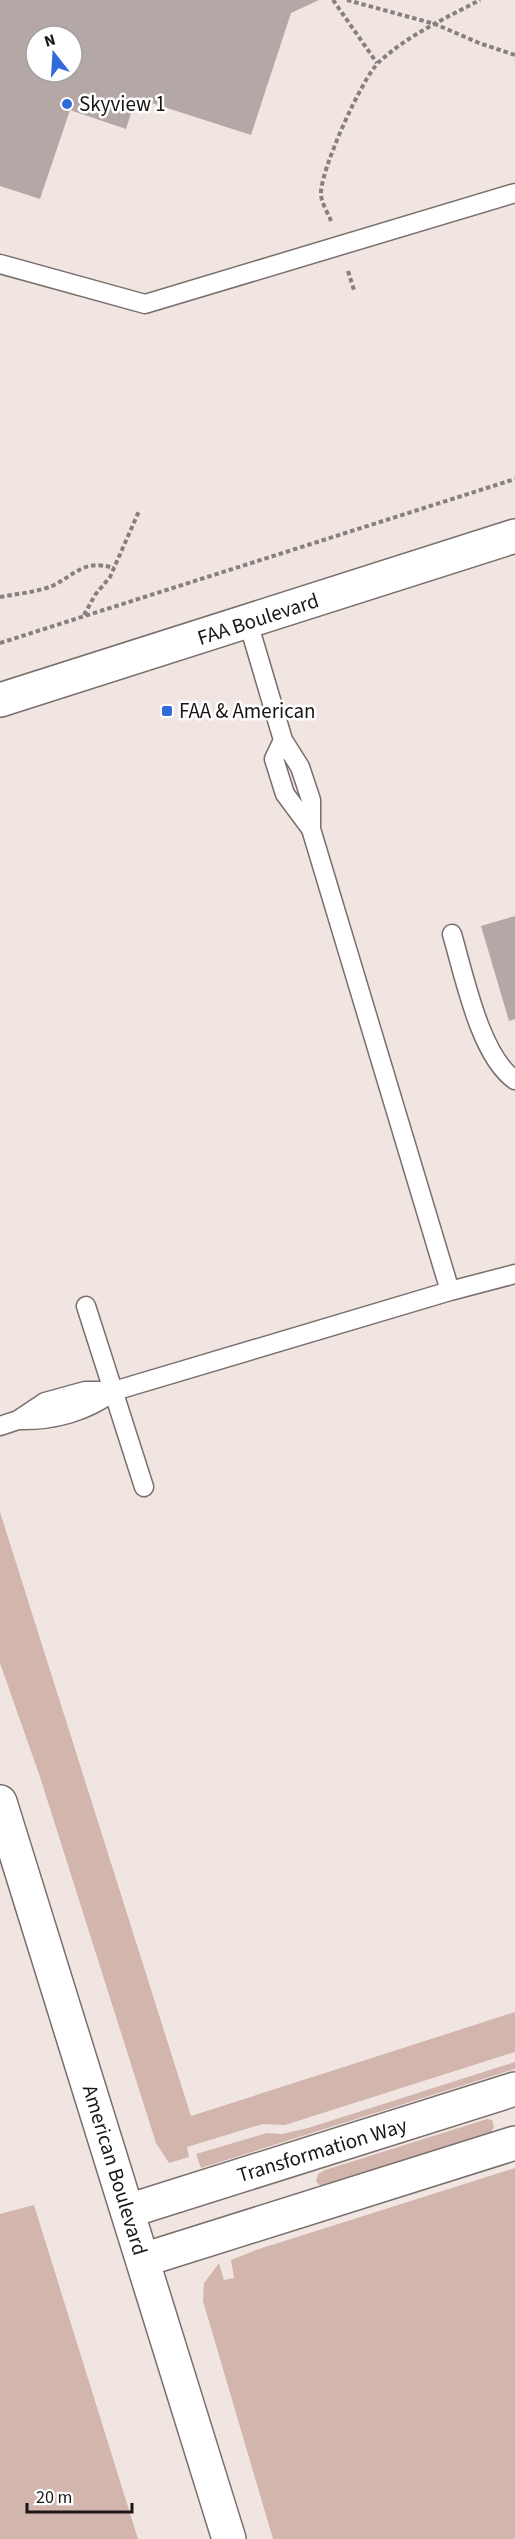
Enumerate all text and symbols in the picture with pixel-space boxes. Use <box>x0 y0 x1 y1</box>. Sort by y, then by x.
north arrow <box>24 24 84 84</box>
text: N <box>42 29 58 53</box>
place label: Skyview 1 <box>79 89 166 119</box>
marker: Skyview 1 <box>60 97 74 111</box>
street label: FAA Boulevard <box>193 585 323 653</box>
place label: FAA & American <box>179 696 316 726</box>
marker: FAA & American <box>160 704 174 718</box>
street label: American Boulevard <box>75 2081 155 2259</box>
street label: Transformation Way <box>233 2110 411 2190</box>
scale bar <box>27 2476 132 2514</box>
text: 20 m <box>36 2485 72 2510</box>

